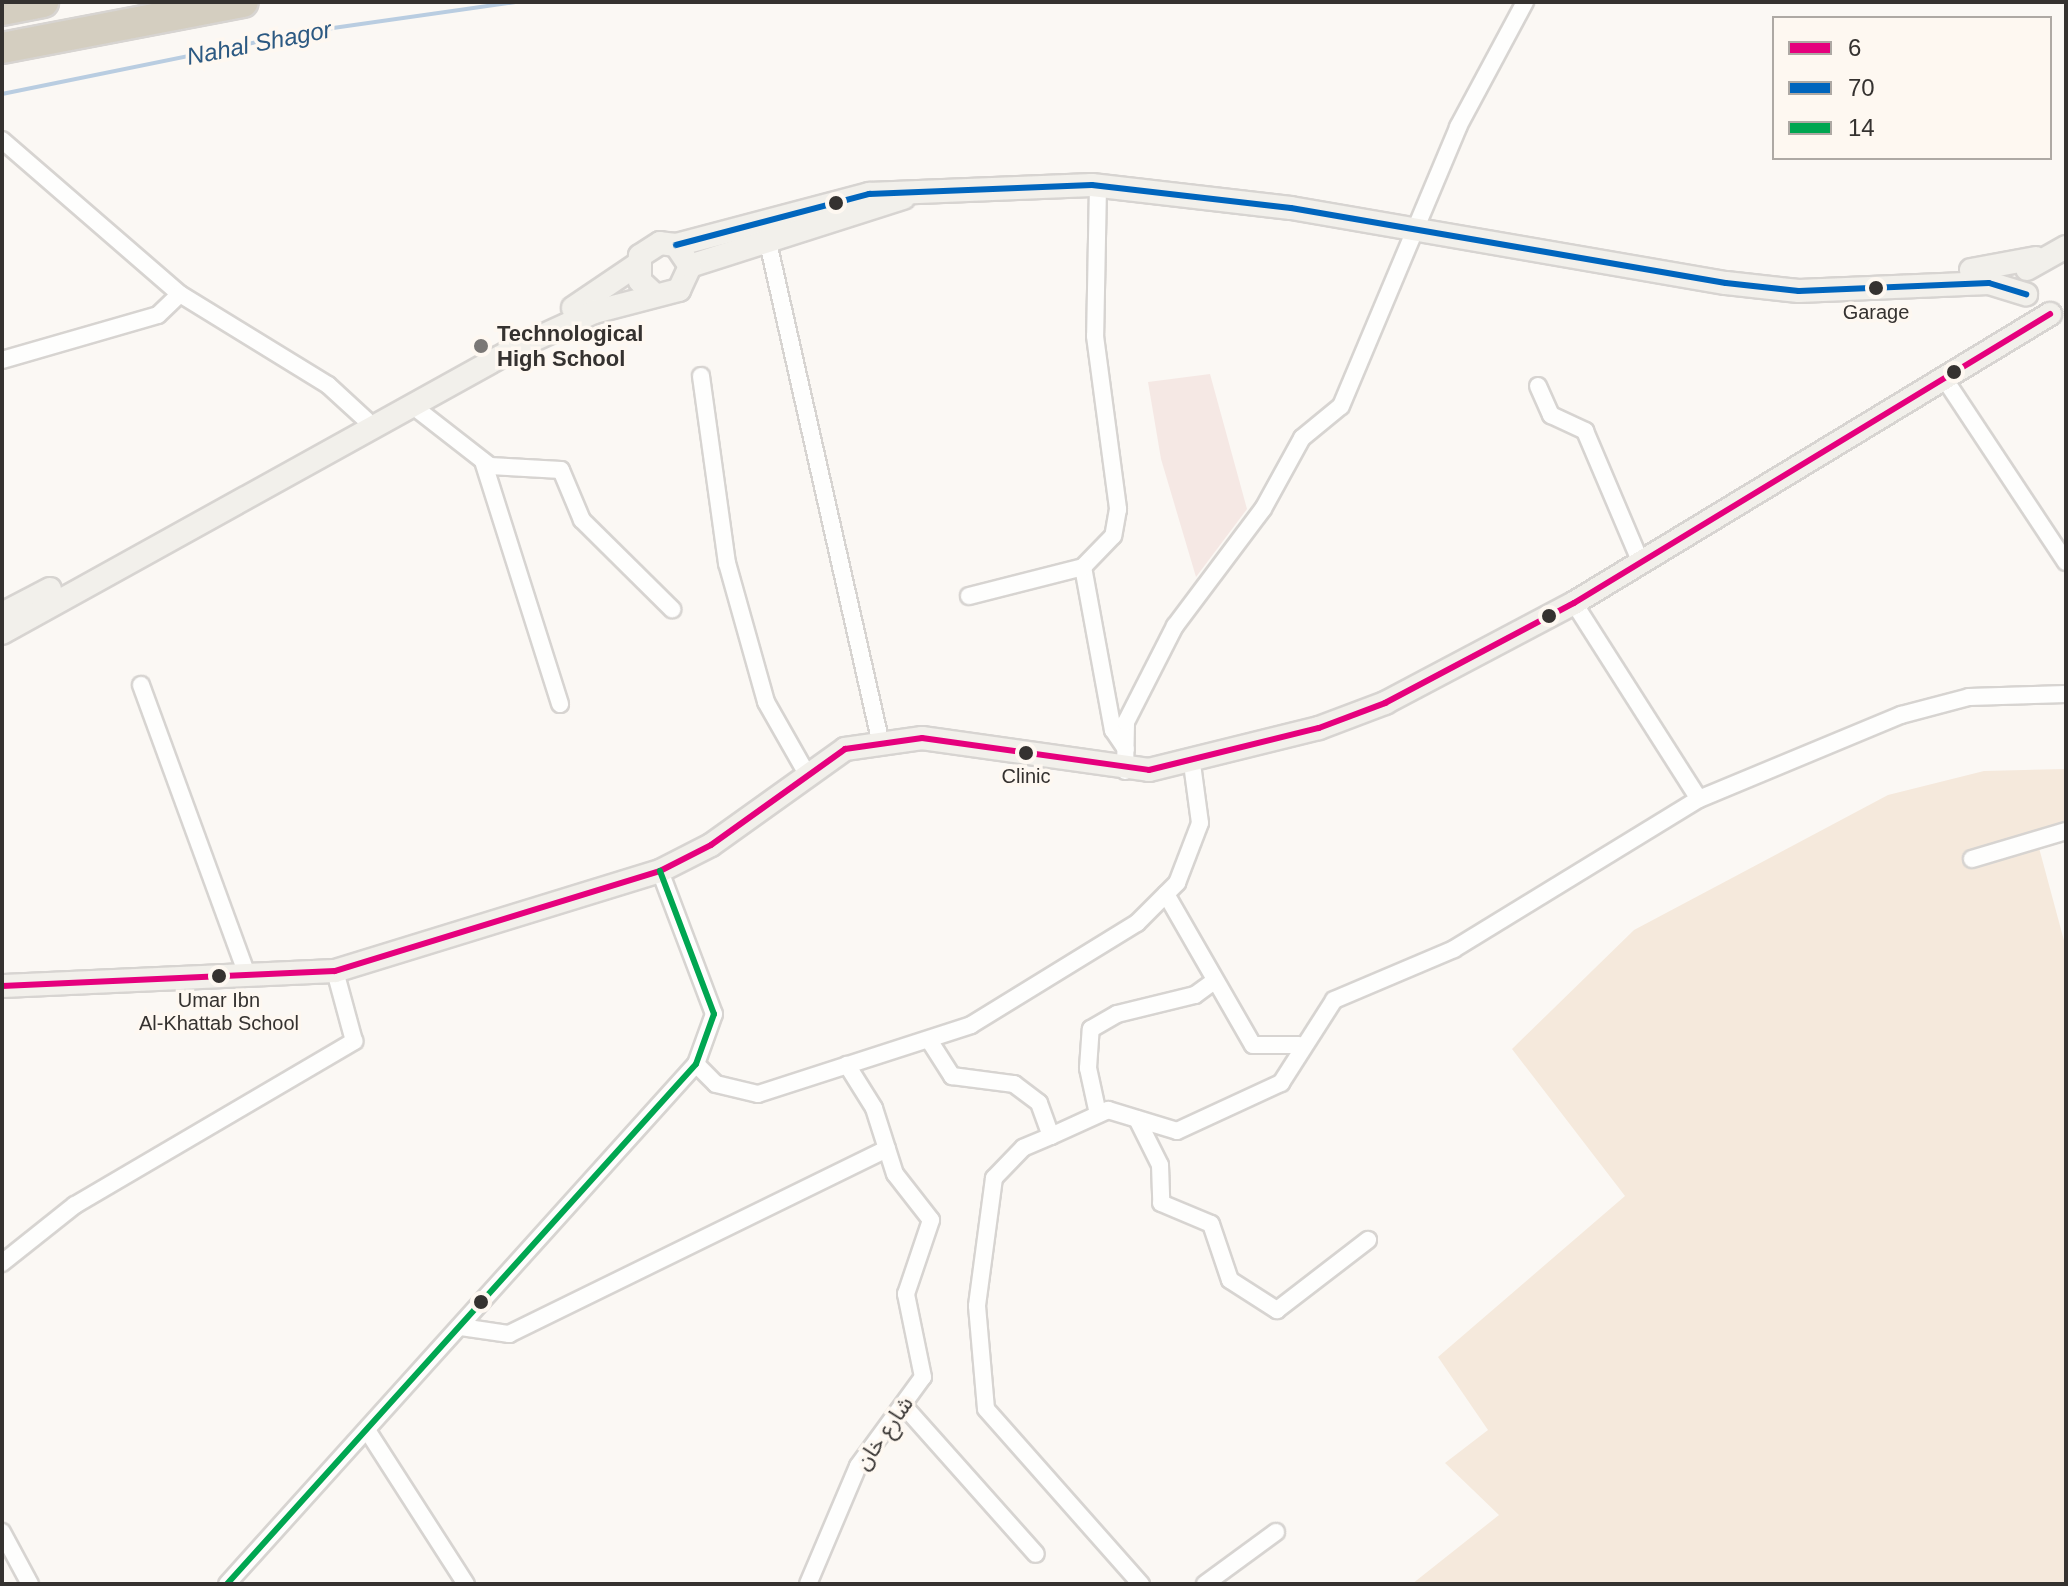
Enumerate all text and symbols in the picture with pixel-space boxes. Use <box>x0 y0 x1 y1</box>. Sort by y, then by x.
water label: Nahal Shagor <box>184 15 334 71</box>
legend <box>1772 16 2052 160</box>
text: 6 <box>1848 34 1861 61</box>
text: 70 <box>1848 74 1875 101</box>
text: 14 <box>1848 114 1875 141</box>
unlabelled marker <box>828 195 844 211</box>
marker: Garage <box>1868 280 1884 296</box>
place label: Garage <box>1843 300 1909 324</box>
place label: Technological High School <box>497 320 643 372</box>
marker: Technological High School <box>472 337 490 355</box>
unlabelled marker <box>1946 364 1962 380</box>
unlabelled marker <box>1541 608 1557 624</box>
marker: Clinic <box>1018 745 1034 761</box>
place label: Clinic <box>1002 764 1050 788</box>
marker: Umar Ibn Al-Khattab School <box>211 968 227 984</box>
place label: Umar Ibn Al-Khattab School <box>139 988 299 1035</box>
unlabelled marker <box>473 1294 489 1310</box>
street label: شارع خان <box>849 1391 919 1475</box>

